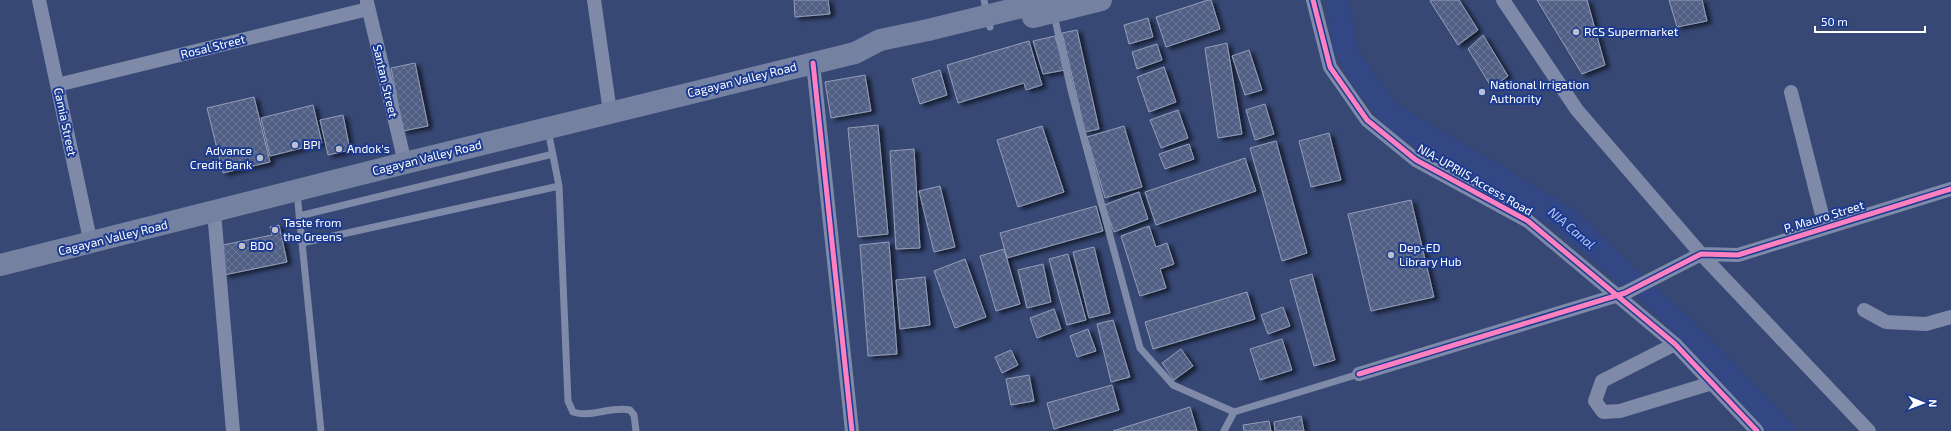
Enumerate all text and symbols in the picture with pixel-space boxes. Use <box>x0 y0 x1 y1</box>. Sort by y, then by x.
scale bar <box>1815 8 1925 34</box>
text: 50 m <box>1821 14 1848 28</box>
place label: RCS Supermarket <box>1584 24 1679 38</box>
marker: RCS Supermarket <box>1571 27 1581 37</box>
street label: Rosal Street <box>179 31 247 61</box>
street label: Santan Street <box>371 43 401 119</box>
street label: Cagayan Valley Road <box>686 59 798 99</box>
place label: National Irrigation Authority <box>1490 77 1589 105</box>
street label: Camia Street <box>52 86 80 158</box>
marker: National Irrigation Authority <box>1477 87 1487 97</box>
place label: BPI <box>303 137 321 151</box>
street label: Cagayan Valley Road <box>371 137 483 177</box>
marker: BPI <box>290 140 300 150</box>
street label: NIA-UPRIIS Access Road <box>1416 140 1535 218</box>
place label: Andok's <box>347 141 390 155</box>
place label: Advance Credit Bank <box>190 143 252 171</box>
marker: Andok's <box>334 144 344 154</box>
marker: Advance Credit Bank <box>255 153 265 163</box>
street label: P. Mauro Street <box>1782 197 1866 235</box>
water label: NIA Canal <box>1545 204 1599 252</box>
place label: Taste from the Greens <box>283 215 342 243</box>
street label: Cagayan Valley Road <box>57 217 169 257</box>
marker: Taste from the Greens <box>270 225 280 235</box>
place label: BDO <box>250 238 273 252</box>
place label: Dep-ED Library Hub <box>1399 240 1462 268</box>
marker: BDO <box>237 241 247 251</box>
marker: Dep-ED Library Hub <box>1386 250 1396 260</box>
north arrow <box>1903 383 1943 423</box>
text: N <box>1927 399 1940 407</box>

